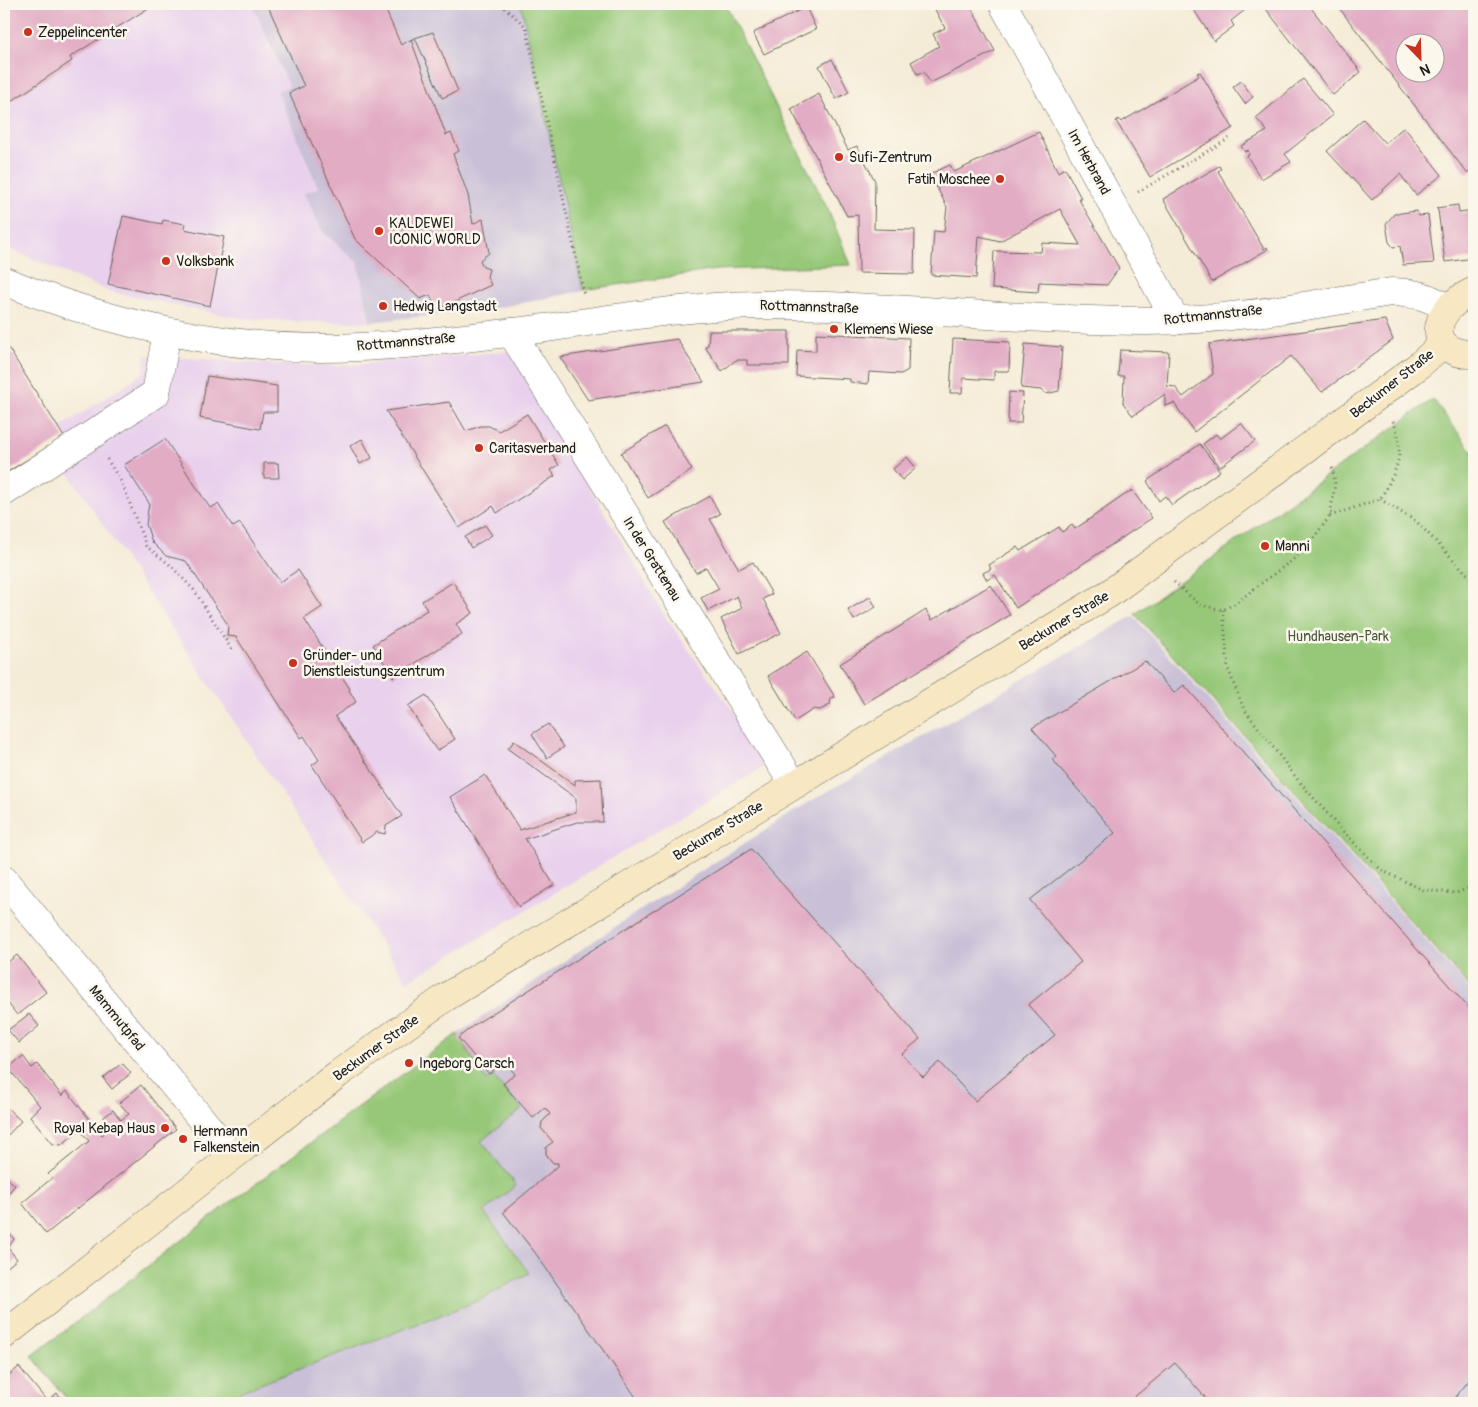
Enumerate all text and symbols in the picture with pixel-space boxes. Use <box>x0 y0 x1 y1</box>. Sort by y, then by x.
place label: Zeppelincenter <box>38 24 127 41</box>
marker: Zeppelincenter <box>22 26 34 38</box>
north arrow <box>1396 32 1446 82</box>
text: N <box>1417 60 1433 79</box>
street label: Im Herbrand <box>1064 126 1114 198</box>
place label: Sufi-Zentrum <box>849 149 932 166</box>
marker: Sufi-Zentrum <box>833 151 845 163</box>
place label: Fatih Moschee <box>907 171 990 188</box>
marker: Fatih Moschee <box>994 173 1006 185</box>
place label: KALDEWEI ICONIC WORLD <box>389 215 481 248</box>
marker: KALDEWEI ICONIC WORLD <box>373 225 385 237</box>
place label: Volksbank <box>176 253 234 270</box>
marker: Volksbank <box>160 255 172 267</box>
street label: Rottmannstraße <box>759 297 859 317</box>
place label: Hedwig Langstadt <box>393 298 497 315</box>
marker: Hedwig Langstadt <box>377 300 389 312</box>
street label: Rottmannstraße <box>1163 301 1263 329</box>
place label: Klemens Wiese <box>844 321 933 338</box>
marker: Klemens Wiese <box>828 323 840 335</box>
street label: Rottmannstraße <box>356 329 456 355</box>
street label: Beckumer Straße <box>1347 346 1437 422</box>
place label: Caritasverband <box>489 440 576 457</box>
marker: Caritasverband <box>473 442 485 454</box>
street label: In der Grattenau <box>619 514 685 604</box>
place label: Manni <box>1275 538 1310 555</box>
marker: Manni <box>1259 540 1271 552</box>
street label: Beckumer Straße <box>1016 588 1112 654</box>
park label: Hundhausen-Park <box>1287 628 1389 645</box>
place label: Gründer- und Dienstleistungszentrum <box>303 647 445 680</box>
marker: Gründer- und Dienstleistungszentrum <box>287 657 299 669</box>
street label: Beckumer Straße <box>670 798 766 864</box>
street label: Mammutpfad <box>85 982 149 1054</box>
street label: Beckumer Straße <box>330 1011 422 1085</box>
place label: Ingeborg Carsch <box>419 1055 514 1072</box>
marker: Ingeborg Carsch <box>403 1057 415 1069</box>
place label: Royal Kebap Haus <box>54 1120 156 1137</box>
marker: Royal Kebap Haus <box>159 1122 171 1134</box>
place label: Hermann Falkenstein <box>193 1123 260 1156</box>
marker: Hermann Falkenstein <box>177 1133 189 1145</box>

